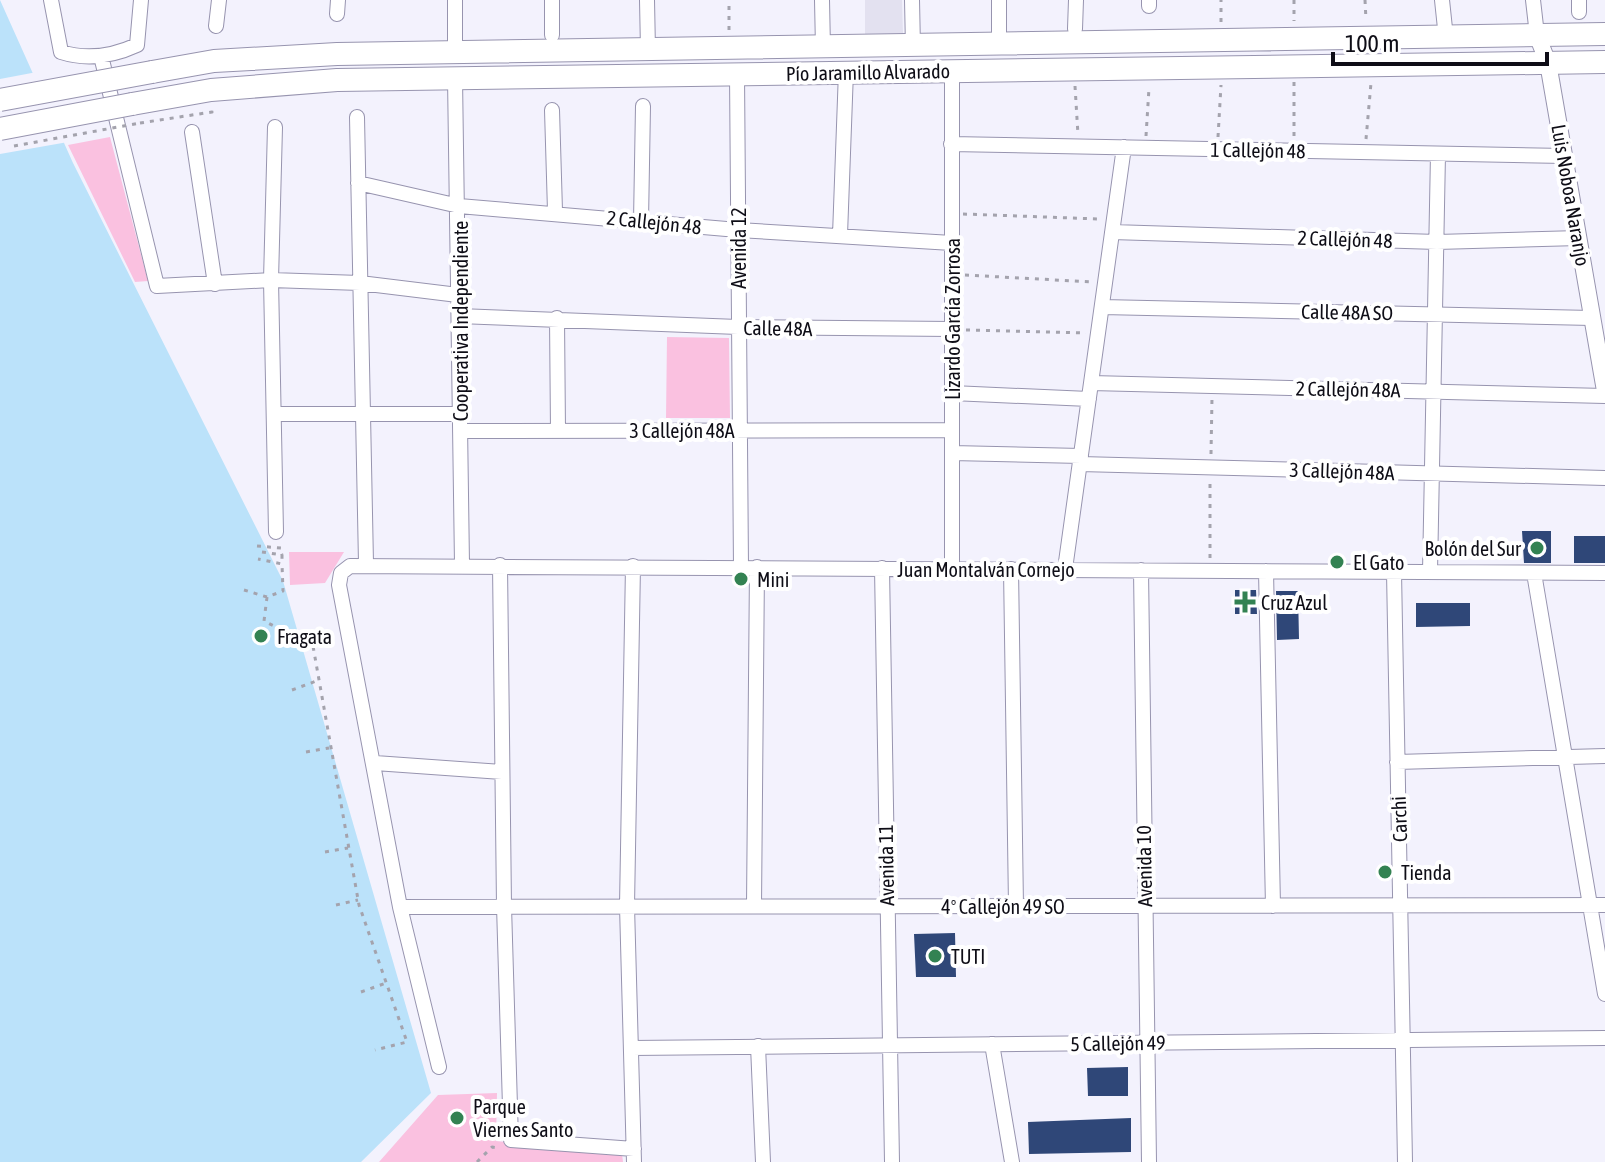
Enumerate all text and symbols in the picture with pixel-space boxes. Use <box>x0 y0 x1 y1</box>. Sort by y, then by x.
scale bar <box>1333 16 1547 66</box>
text: 100 m <box>1345 30 1399 57</box>
street label: Pío Jaramillo Alvarado <box>786 59 950 85</box>
street label: Luis Noboa Naranjo <box>1547 122 1595 268</box>
street label: 1 Callejón 48 <box>1210 138 1306 162</box>
street label: 2 Callejón 48 <box>605 206 703 238</box>
street label: Avenida 12 <box>727 207 750 289</box>
street label: Cooperativa Independiente <box>449 221 472 421</box>
street label: 2 Callejón 48 <box>1297 226 1393 252</box>
street label: Lizardo García Zorrosa <box>941 238 964 400</box>
street label: Calle 48A SO <box>1301 300 1393 324</box>
street label: Calle 48A <box>743 316 813 340</box>
street label: 2 Callejón 48A <box>1295 377 1401 401</box>
street label: 3 Callejón 48A <box>630 419 735 442</box>
street label: 3 Callejón 48A <box>1289 458 1395 484</box>
place label: Bolón del Sur <box>1425 537 1522 560</box>
marker: Bolón del Sur <box>1528 539 1546 557</box>
place label: El Gato <box>1353 551 1404 574</box>
marker: El Gato <box>1328 553 1346 571</box>
street label: Juan Montalván Cornejo <box>897 558 1075 581</box>
place label: Mini <box>757 568 789 591</box>
marker: Mini <box>732 570 750 588</box>
place label: Cruz Azul <box>1261 591 1328 614</box>
marker: Cruz Azul <box>1236 593 1254 611</box>
place label: Fragata <box>277 625 332 648</box>
marker: Fragata <box>252 627 270 645</box>
street label: Carchi <box>1387 796 1411 842</box>
street label: Avenida 11 <box>874 824 898 906</box>
street label: Avenida 10 <box>1132 825 1156 907</box>
place label: Tienda <box>1401 861 1452 884</box>
marker: Tienda <box>1376 863 1394 881</box>
street label: 4º Callejón 49 SO <box>941 895 1065 918</box>
place label: TUTI <box>951 945 985 968</box>
marker: TUTI <box>926 947 944 965</box>
street label: 5 Callejón 49 <box>1070 1031 1166 1055</box>
place label: Parque Viernes Santo <box>473 1095 573 1141</box>
marker: Parque Viernes Santo <box>448 1109 466 1127</box>

